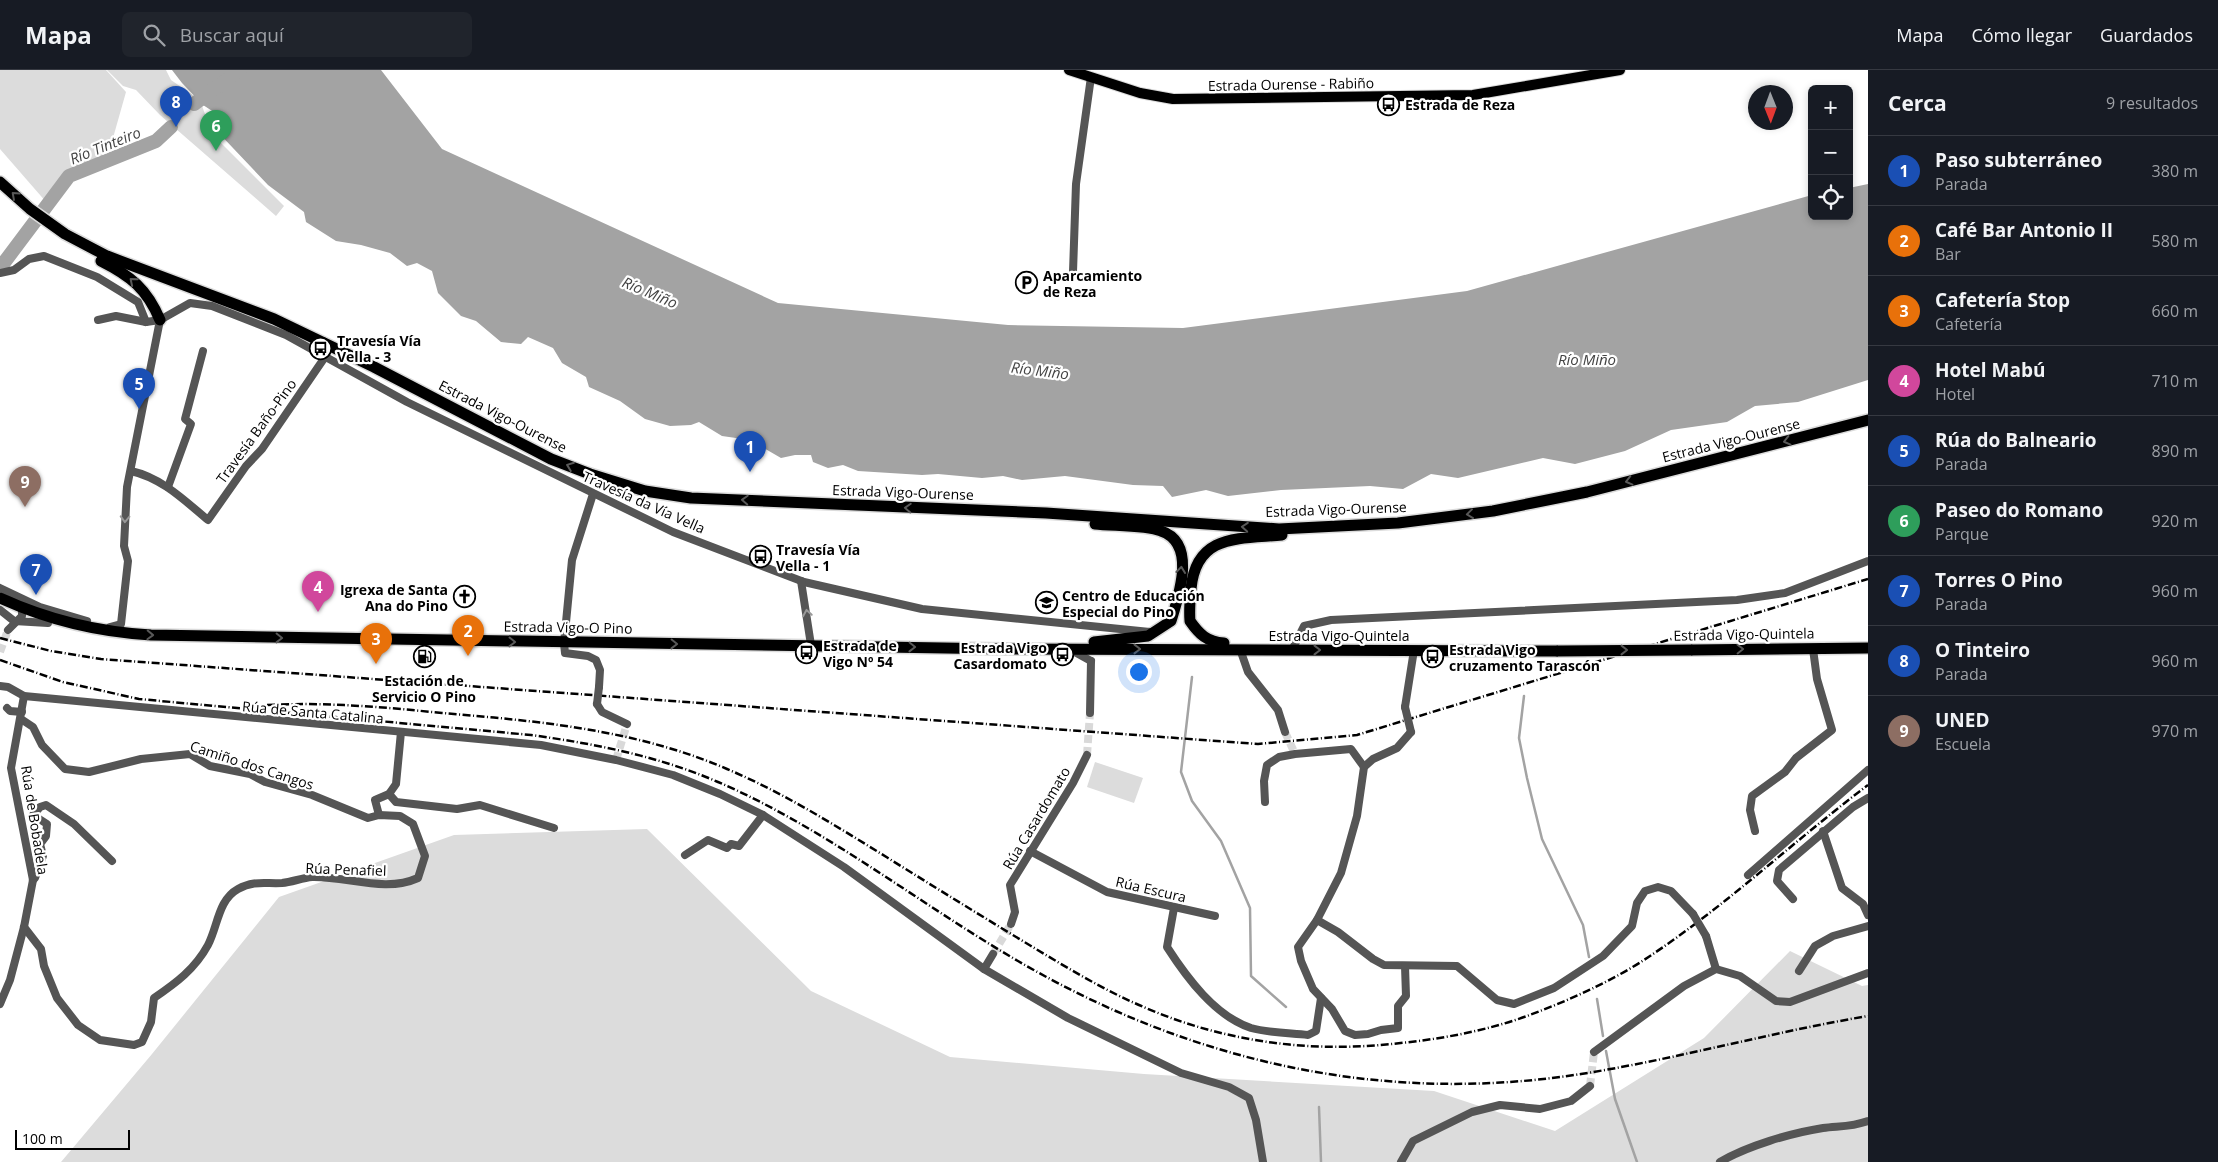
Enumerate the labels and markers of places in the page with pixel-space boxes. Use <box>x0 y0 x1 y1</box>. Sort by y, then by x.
pin: 8 <box>160 86 192 127</box>
bus stop icon: Estrada de Reza <box>1377 92 1401 116</box>
place label: Estrada de Reza <box>1405 95 1515 114</box>
pin: 6 <box>200 110 232 151</box>
place label: Aparcamiento de Reza <box>1043 266 1143 301</box>
parking icon: Aparcamiento de Reza <box>1015 271 1039 295</box>
place label: Travesía Vía Vella - 3 <box>337 331 421 366</box>
bus stop icon: Travesía Vía Vella - 3 <box>309 336 333 360</box>
pin: 5 <box>123 368 155 409</box>
pin: 1 <box>734 431 766 472</box>
pin: 9 <box>9 466 41 507</box>
place label: Travesía Vía Vella - 1 <box>776 540 860 575</box>
bus stop icon: Travesía Vía Vella - 1 <box>748 545 772 569</box>
pin: 7 <box>20 554 52 595</box>
pin: 4 <box>302 571 334 612</box>
place label: Igrexa de Santa Ana do Pino <box>340 580 448 615</box>
church icon: Igrexa de Santa Ana do Pino <box>452 585 476 609</box>
place label: Centro de Educación Especial do Pino <box>1062 586 1205 621</box>
school or university icon: Centro de Educación Especial do Pino <box>1034 591 1058 615</box>
pin: 2 <box>452 615 484 656</box>
pin: 3 <box>360 623 392 664</box>
place label: Estrada de Vigo Nº 54 <box>823 636 897 671</box>
place label: Estrada Vigo Casardomato <box>953 638 1047 673</box>
place label: Estrada Vigo cruzamento Tarascón <box>1449 640 1600 675</box>
bus stop icon: Estrada de Vigo Nº 54 <box>795 641 819 665</box>
bus stop icon: Estrada Vigo Casardomato <box>1051 643 1075 667</box>
fuel station icon: Estación de Servicio O Pino <box>412 645 436 669</box>
bus stop icon: Estrada Vigo cruzamento Tarascón <box>1421 645 1445 669</box>
place label: Estación de Servicio O Pino <box>372 671 476 706</box>

